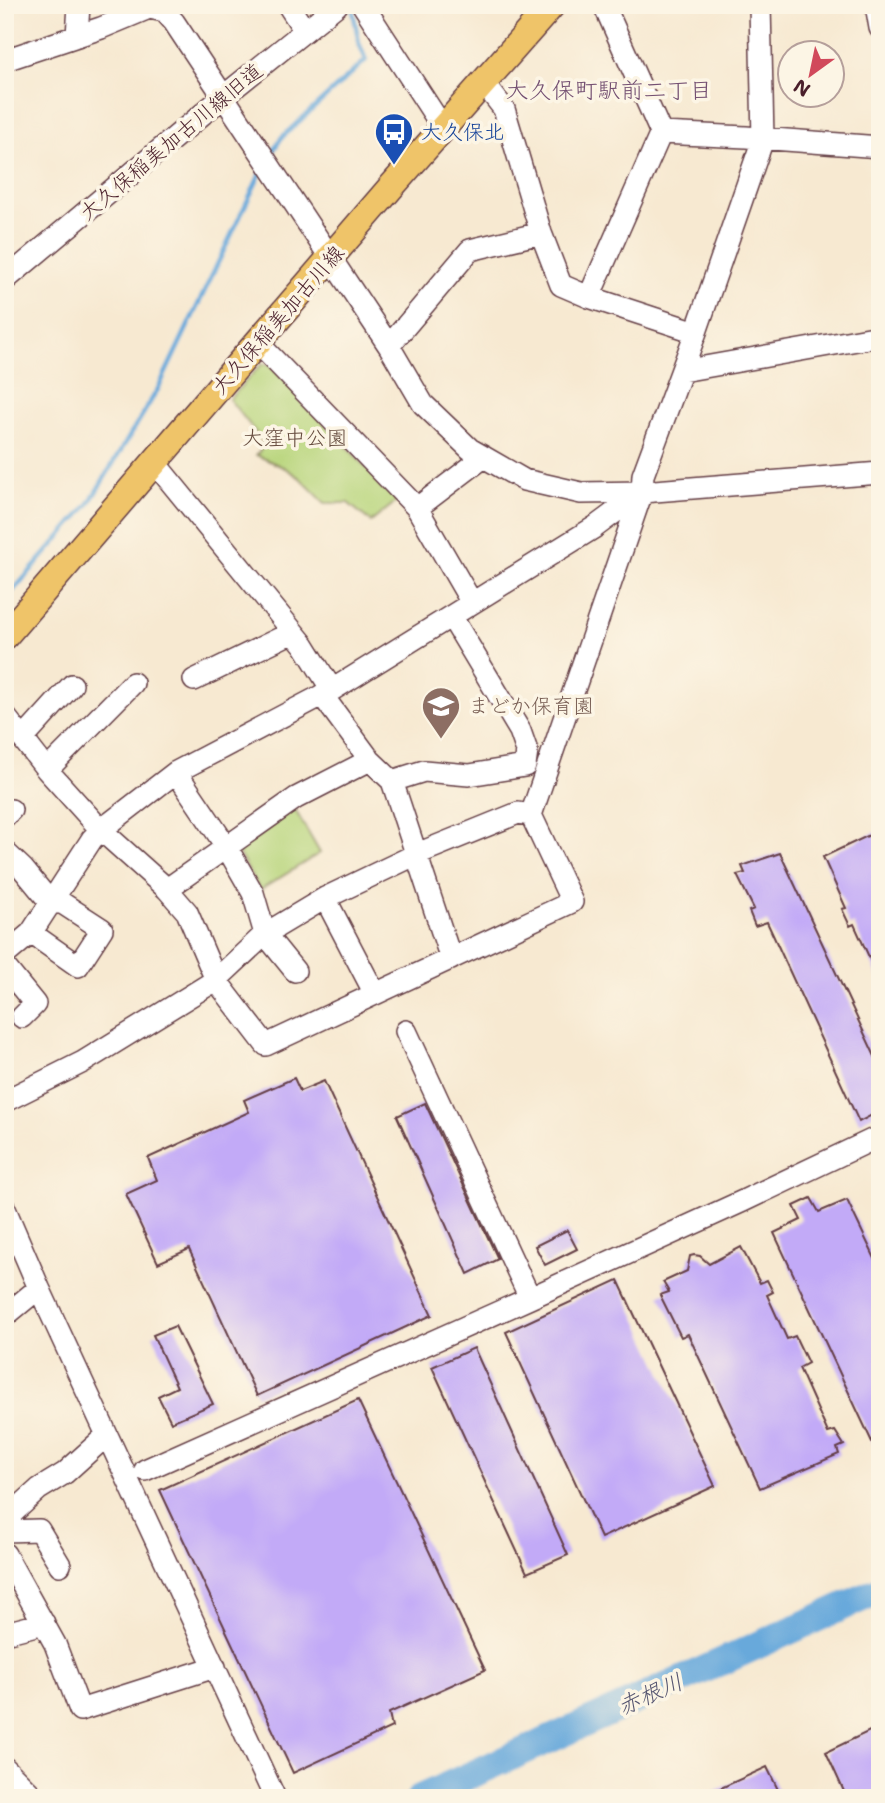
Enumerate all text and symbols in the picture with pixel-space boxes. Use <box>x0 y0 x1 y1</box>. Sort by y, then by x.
north arrow <box>776 38 846 108</box>
street label: 大久保稲美加古川線旧道 <box>74 57 268 227</box>
text: N <box>789 73 815 102</box>
district label: 大久保町駅前二丁目 <box>506 75 713 105</box>
bus stop icon: 大久保北 <box>373 111 415 166</box>
place label: 大久保北 <box>421 118 505 146</box>
street label: 大久保稲美加古川線 <box>205 239 351 401</box>
park label: 大窪中公園 <box>243 424 348 452</box>
school or university icon: まどか保育園 <box>420 685 462 740</box>
place label: まどか保育園 <box>468 692 594 720</box>
water label: 赤根川 <box>612 1666 688 1722</box>

